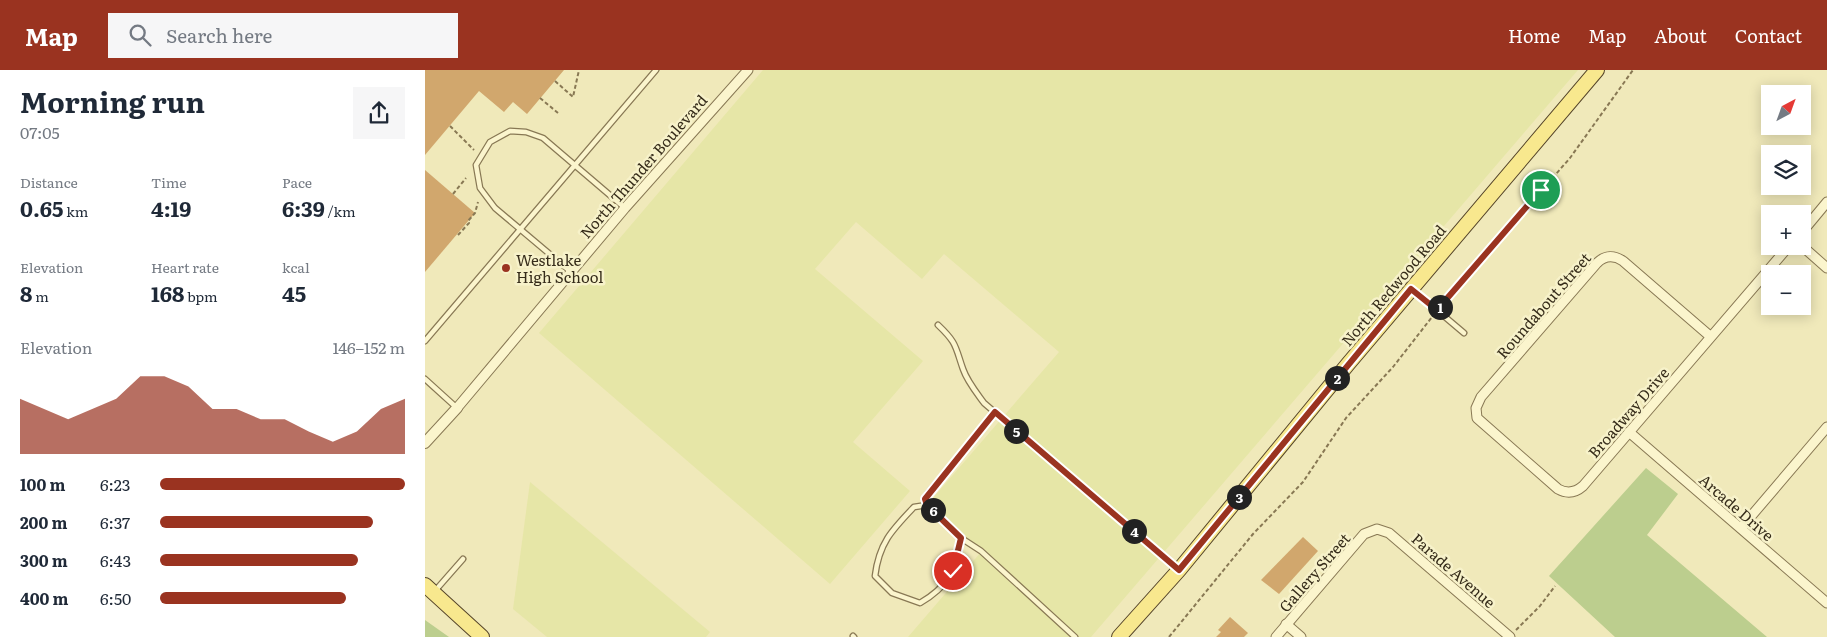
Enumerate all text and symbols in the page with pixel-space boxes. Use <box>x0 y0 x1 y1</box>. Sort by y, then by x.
search box <box>108 13 458 58</box>
text: Map <box>25 18 78 53</box>
icon: search <box>126 21 154 49</box>
text: Search here <box>166 21 272 49</box>
text: Home <box>1508 22 1560 49</box>
text: Map <box>1588 22 1626 49</box>
text: About <box>1654 22 1707 49</box>
text: Contact <box>1735 22 1802 49</box>
text: Morning run <box>20 80 205 122</box>
north arrow <box>1761 85 1811 135</box>
map controls <box>1761 85 1811 315</box>
button: share <box>353 87 405 139</box>
street label: North Thunder Boulevard <box>574 89 712 243</box>
text: 07:05 <box>20 120 60 144</box>
button: layers <box>1761 145 1811 195</box>
pin <box>1520 169 1562 211</box>
text: Distance <box>20 172 78 192</box>
text: Time <box>151 172 187 192</box>
text: Pace <box>282 172 312 192</box>
icon: arrive <box>1527 176 1555 204</box>
text: 0.65 <box>20 192 63 223</box>
text: 4:19 <box>151 192 191 223</box>
text: 6:39 <box>282 192 325 223</box>
text: km <box>63 201 88 221</box>
text: /km <box>325 201 356 221</box>
button: + <box>1761 205 1811 255</box>
street label: North Redwood Road <box>1335 219 1451 351</box>
street label: Roundabout Street <box>1490 247 1596 363</box>
place label: Westlake High School <box>516 248 603 288</box>
text: Elevation <box>20 257 83 277</box>
text: Heart rate <box>151 257 219 277</box>
text: kcal <box>282 257 310 277</box>
marker: Westlake High School <box>500 262 512 274</box>
button: − <box>1761 265 1811 315</box>
text: 8 <box>20 277 32 308</box>
text: 168 <box>151 277 184 308</box>
text: 45 <box>282 277 306 308</box>
text: m <box>32 286 49 306</box>
text: bpm <box>184 286 218 306</box>
pin: 1 <box>1427 294 1453 320</box>
text: 1 <box>1438 297 1443 317</box>
text: Elevation <box>20 335 92 359</box>
text: 146–152 m <box>332 335 405 359</box>
street label: Broadway Drive <box>1582 361 1674 462</box>
pin: 2 <box>1325 366 1349 390</box>
text: 2 <box>1334 368 1341 388</box>
pin: 5 <box>1003 418 1029 444</box>
text: 5 <box>1013 421 1020 441</box>
street label: Arcade Drive <box>1695 468 1780 546</box>
text: 100 m <box>20 472 66 496</box>
text: 6:23 <box>100 472 131 496</box>
pin: 3 <box>1227 484 1251 510</box>
text: 3 <box>1236 487 1243 507</box>
pin: 6 <box>921 498 945 522</box>
text: 6 <box>929 500 938 520</box>
text: 200 m <box>20 510 67 534</box>
text: 6:37 <box>100 510 130 534</box>
pin: 4 <box>1121 518 1147 544</box>
text: 4 <box>1130 521 1139 541</box>
street label: Gallery Street <box>1273 527 1355 617</box>
street label: Parade Avenue <box>1407 527 1501 613</box>
text: 300 m <box>20 548 68 572</box>
text: 6:43 <box>100 548 131 572</box>
pin <box>932 550 974 592</box>
icon: check <box>939 557 967 585</box>
text: 400 m <box>20 586 69 610</box>
text: 6:50 <box>100 586 131 610</box>

